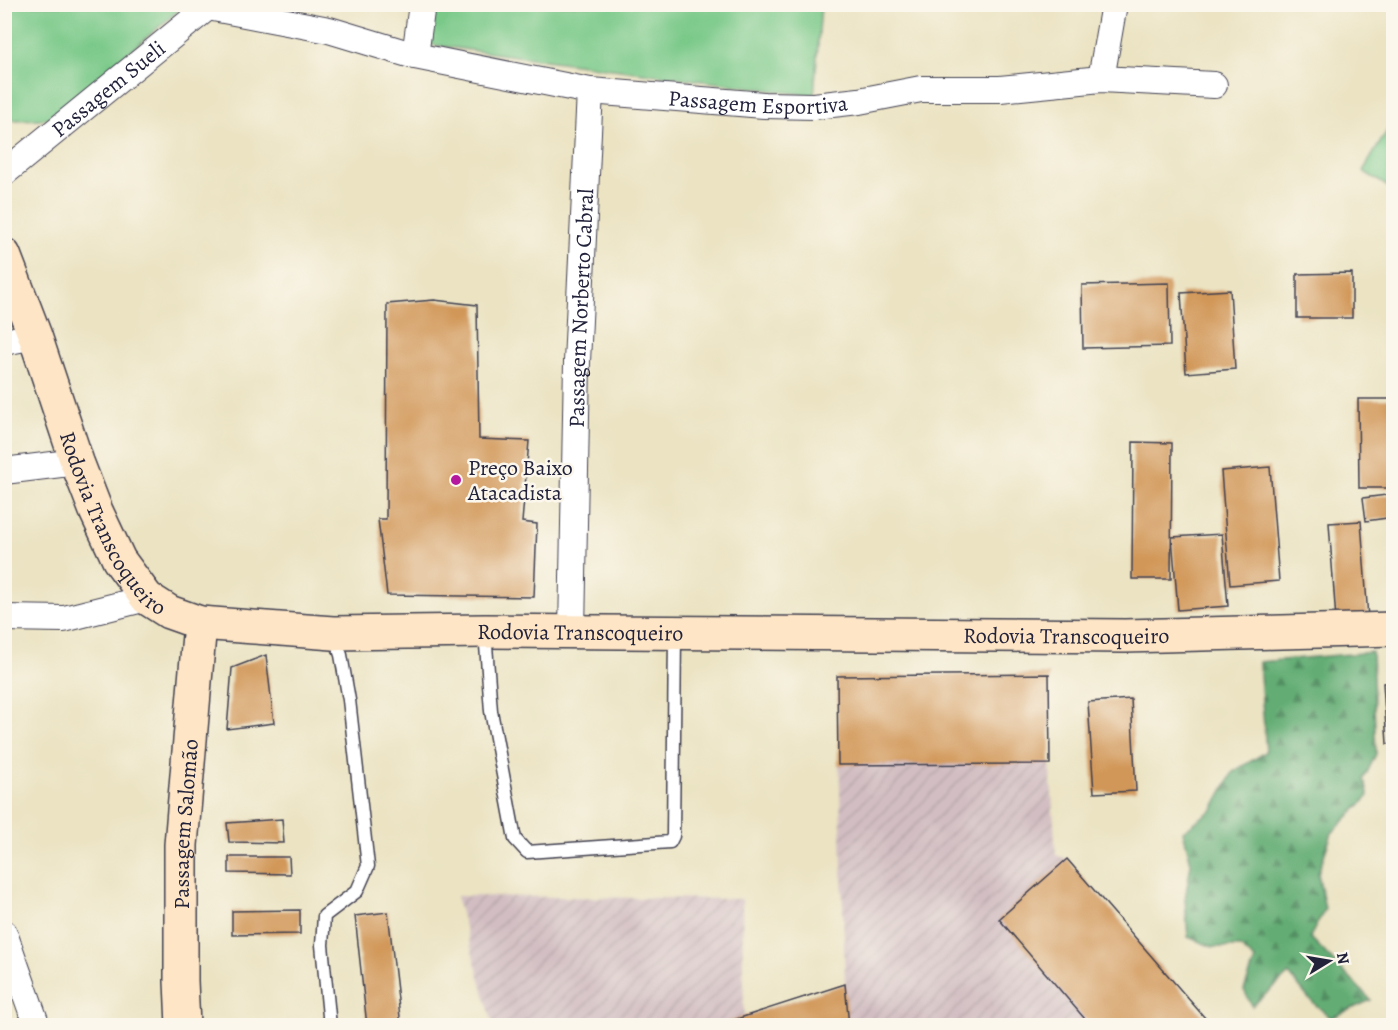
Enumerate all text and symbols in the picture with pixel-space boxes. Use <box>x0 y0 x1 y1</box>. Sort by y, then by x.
street label: Passagem Sueli <box>45 34 172 145</box>
street label: Passagem Esportiva <box>667 83 850 122</box>
street label: Passagem Norberto Cabral <box>562 188 601 428</box>
street label: Rodovia Transcoqueiro <box>52 428 172 623</box>
place label: Preço Baixo Atacadista <box>467 453 573 508</box>
marker: Preço Baixo Atacadista <box>449 473 463 487</box>
street label: Rodovia Transcoqueiro <box>477 617 683 649</box>
street label: Rodovia Transcoqueiro <box>963 621 1170 652</box>
street label: Passagem Salomão <box>167 738 206 909</box>
north arrow <box>1299 931 1359 991</box>
text: N <box>1331 951 1355 966</box>

